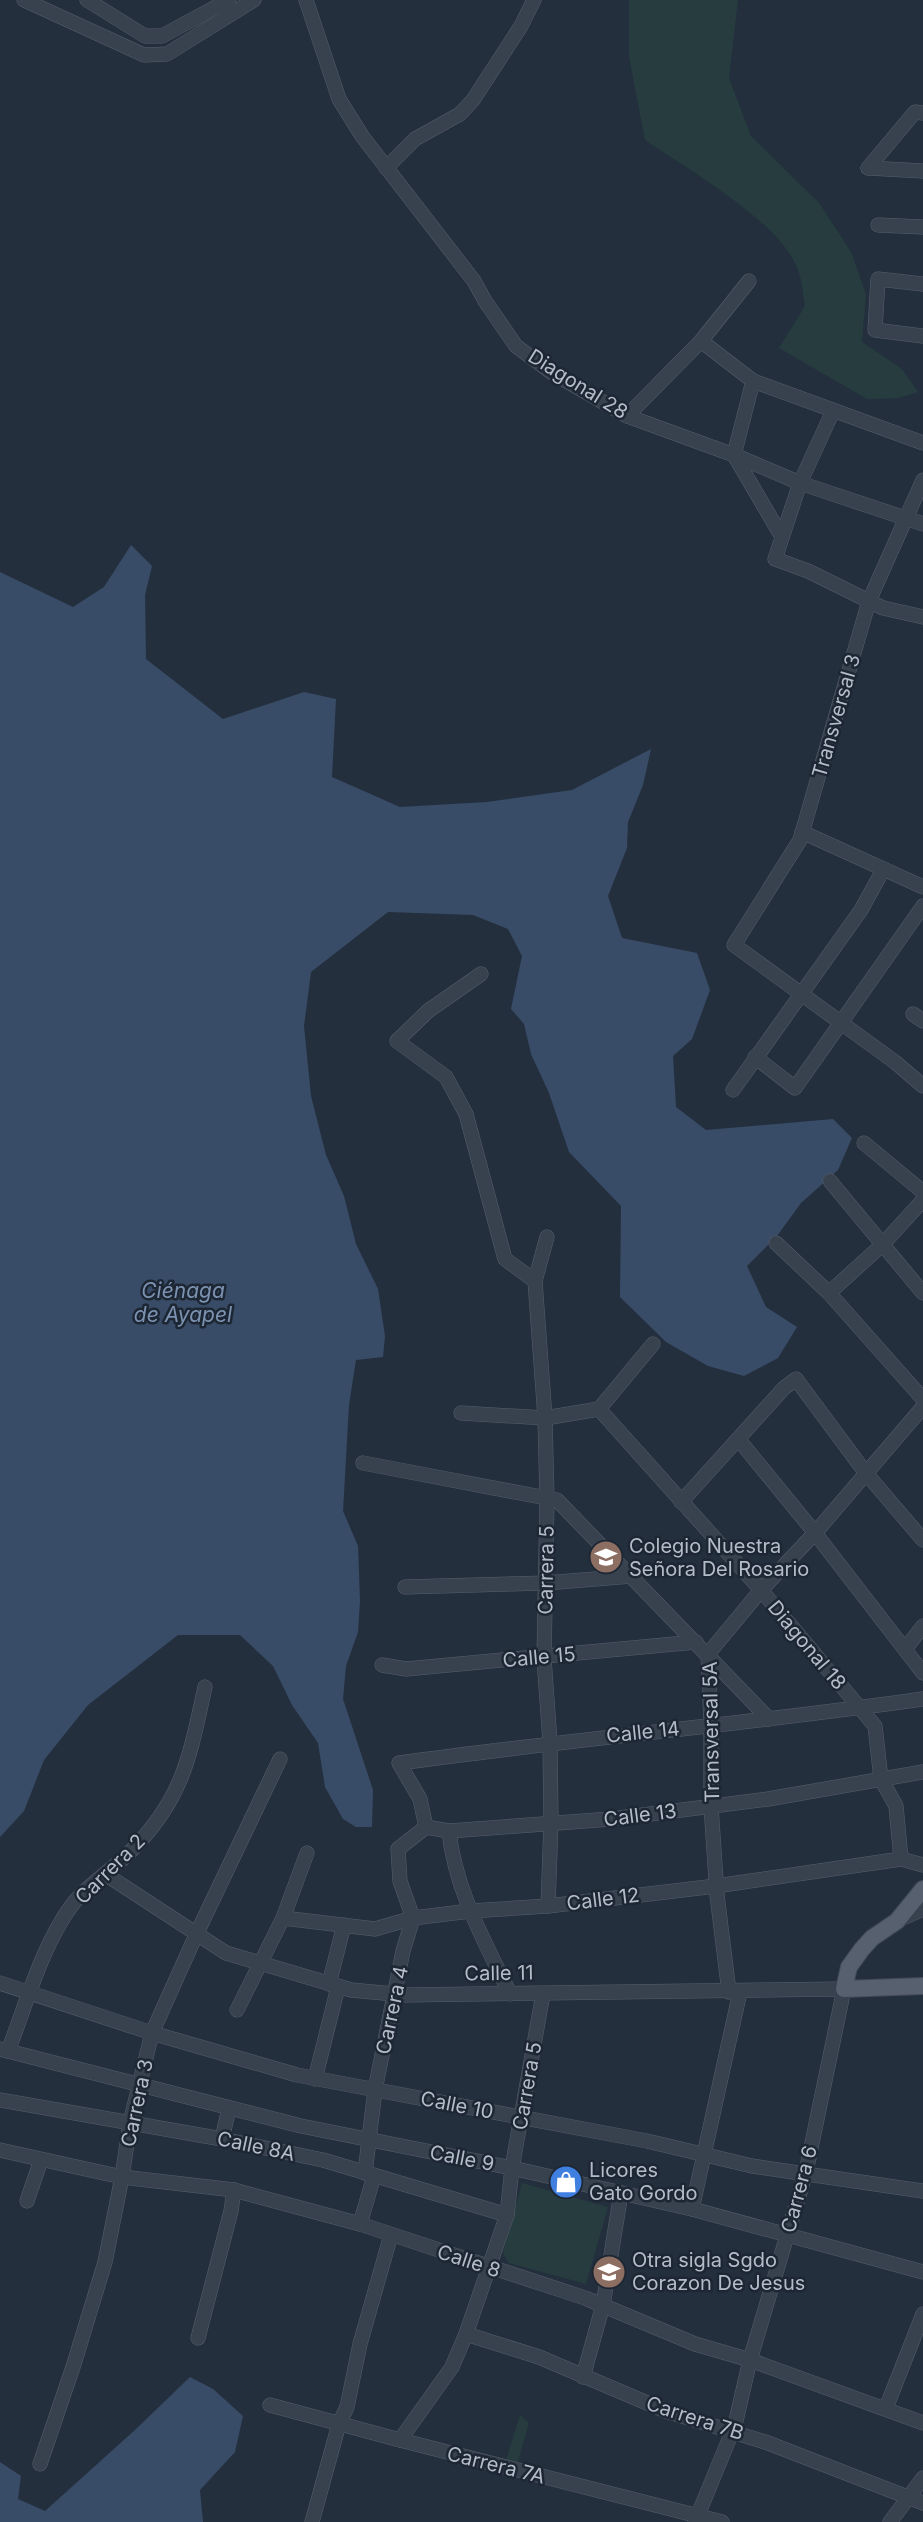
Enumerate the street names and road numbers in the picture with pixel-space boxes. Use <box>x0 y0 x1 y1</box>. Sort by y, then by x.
street label: Diagonal 28 <box>524 344 632 424</box>
street label: Transversal 3 <box>807 651 865 781</box>
street label: Carrera 5 <box>533 1525 559 1615</box>
street label: Diagonal 18 <box>763 1596 851 1694</box>
street label: Calle 15 <box>502 1642 576 1672</box>
street label: Transversal 5A <box>698 1661 724 1803</box>
street label: Calle 14 <box>605 1716 681 1748</box>
street label: Calle 13 <box>602 1799 678 1831</box>
street label: Carrera 2 <box>70 1829 150 1909</box>
street label: Calle 12 <box>565 1883 641 1915</box>
street label: Calle 11 <box>464 1960 534 1986</box>
street label: Carrera 4 <box>371 1964 413 2056</box>
street label: Carrera 5 <box>507 2040 547 2132</box>
street label: Carrera 3 <box>116 2057 158 2149</box>
street label: Calle 10 <box>419 2086 495 2124</box>
street label: Calle 8A <box>215 2126 297 2166</box>
street label: Calle 9 <box>428 2140 496 2176</box>
street label: Carrera 6 <box>776 2143 822 2235</box>
street label: Calle 8 <box>434 2240 504 2282</box>
street label: Carrera 7B <box>643 2391 747 2445</box>
street label: Carrera 7A <box>445 2441 548 2489</box>

